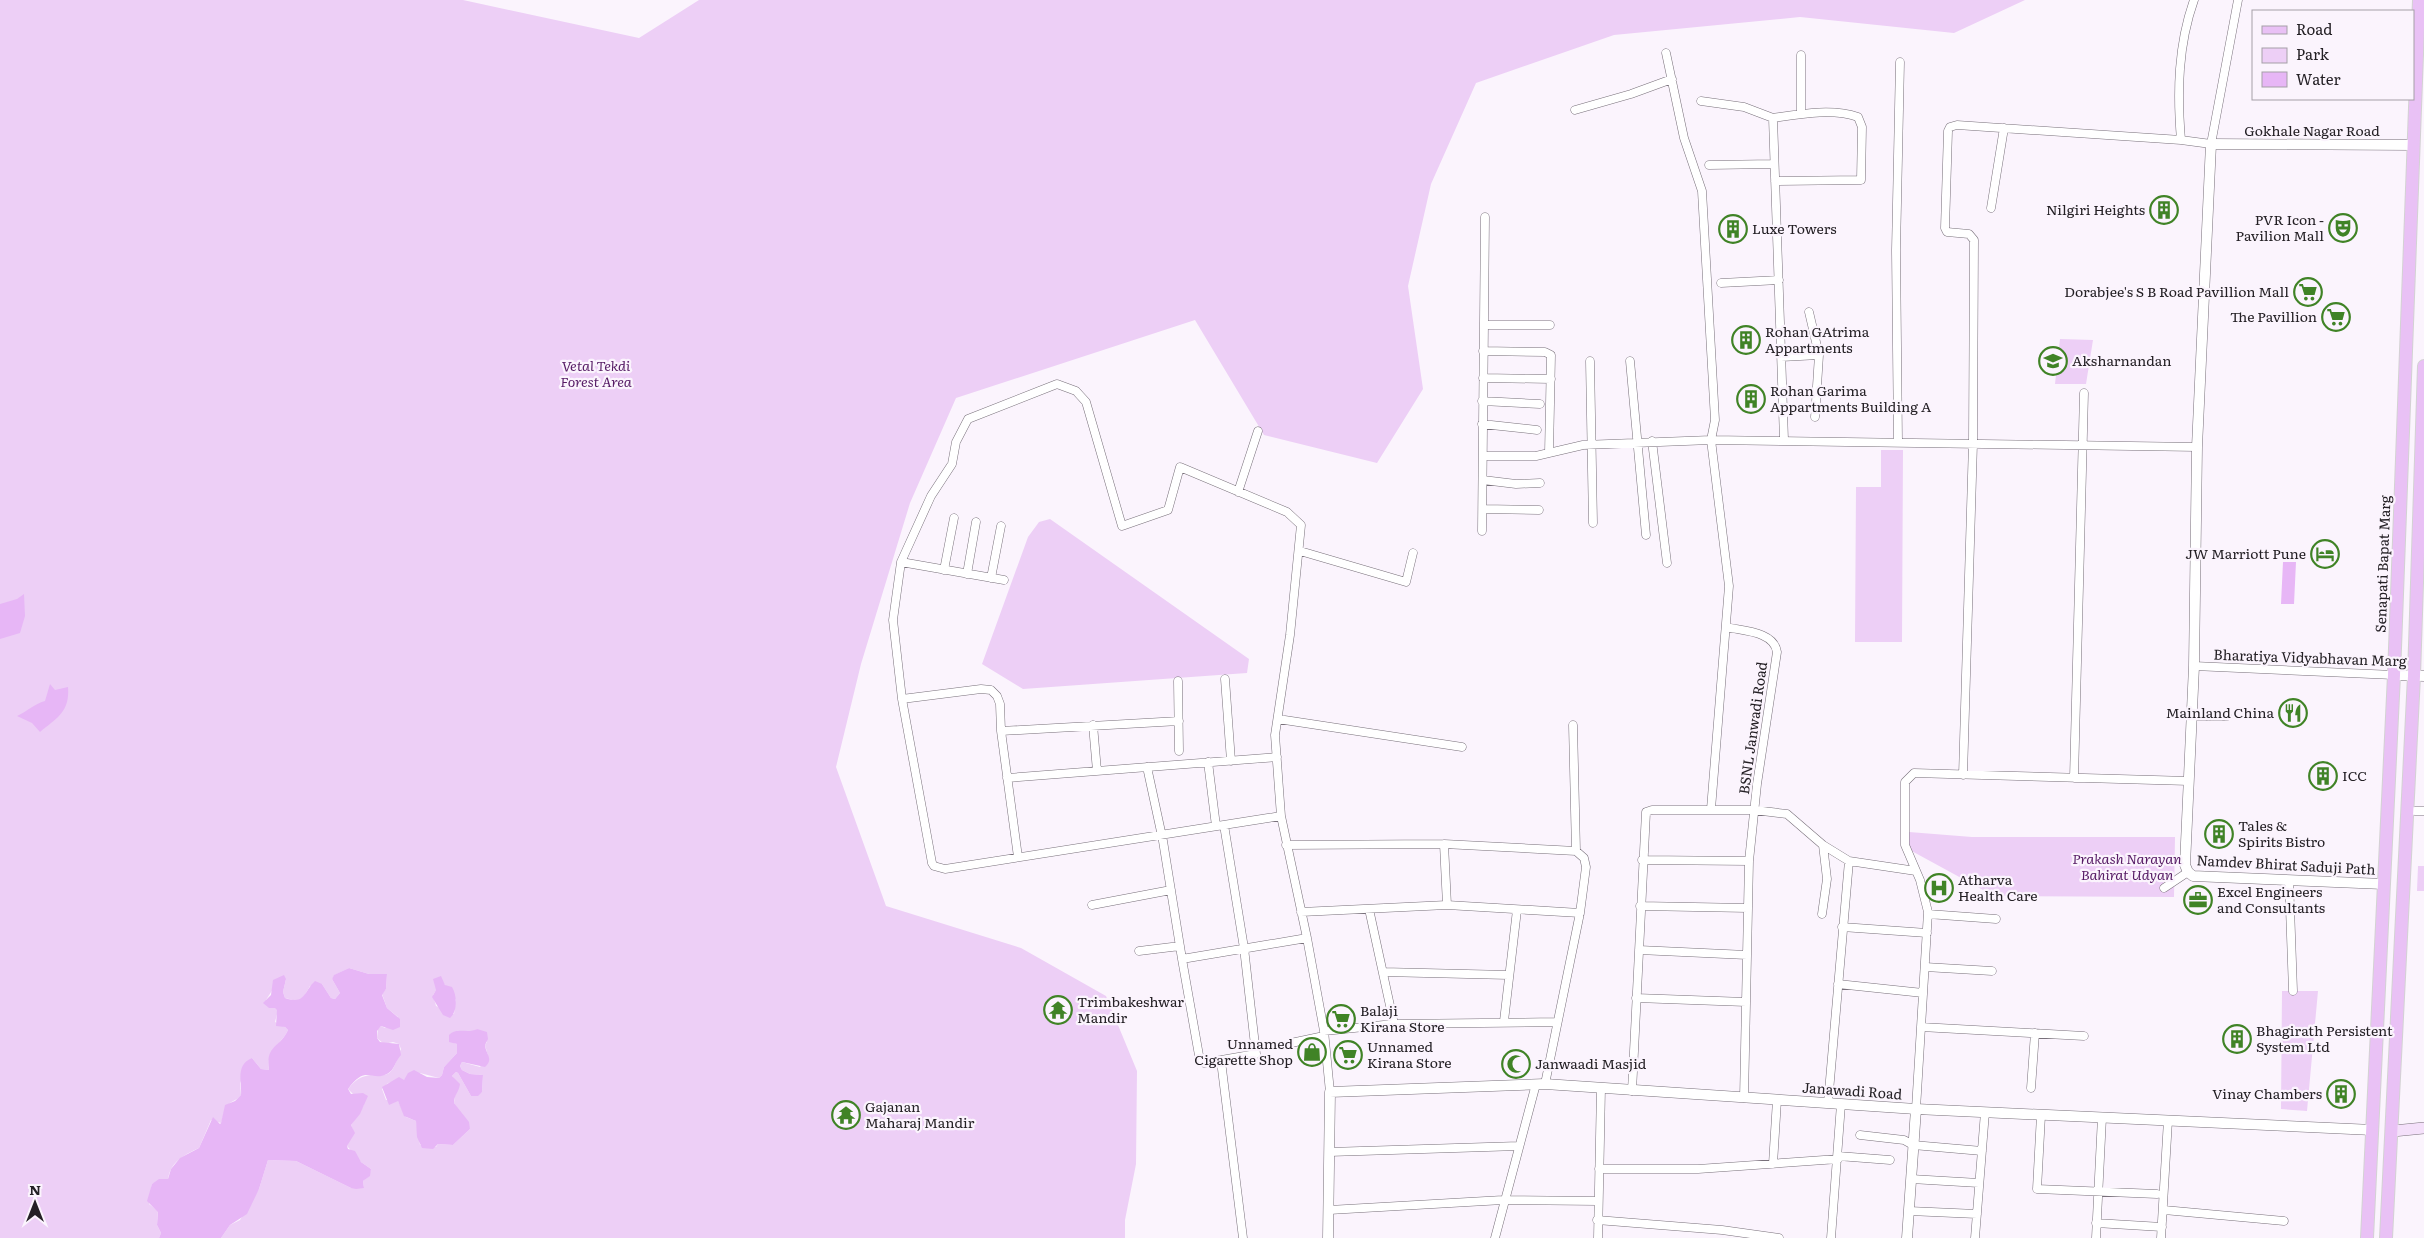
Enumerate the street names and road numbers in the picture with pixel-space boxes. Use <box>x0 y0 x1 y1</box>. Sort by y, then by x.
street label: Gokhale Nagar Road <box>2244 120 2380 140</box>
street label: Senapati Bapat Marg <box>2370 495 2394 633</box>
street label: Bharatiya Vidyabhavan Marg <box>2213 644 2407 670</box>
street label: BSNL Janwadi Road <box>1733 660 1771 795</box>
street label: Namdev Bhirat Saduji Path <box>2196 849 2376 879</box>
street label: Janawadi Road <box>1801 1077 1903 1104</box>

